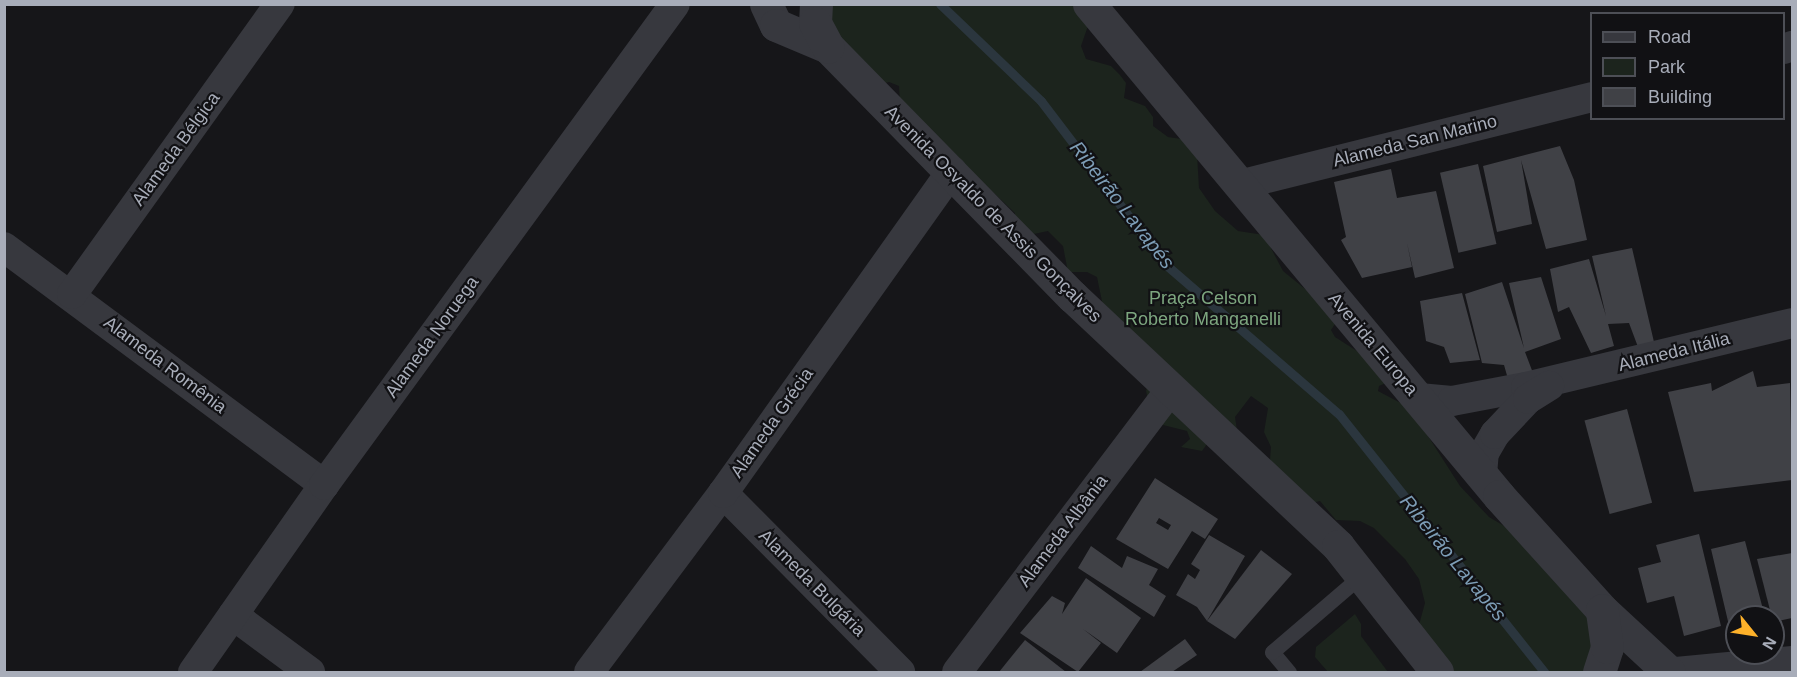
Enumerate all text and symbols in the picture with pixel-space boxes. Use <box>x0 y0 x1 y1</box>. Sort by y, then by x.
legend <box>1590 12 1785 120</box>
text: Road <box>1648 27 1691 47</box>
text: Park <box>1648 57 1685 77</box>
text: Building <box>1648 87 1712 107</box>
street label: Alameda Bélgica <box>128 88 224 210</box>
street label: Avenida Osvaldo de Assis Gonçalves <box>880 101 1106 327</box>
street label: Alameda San Marino <box>1331 110 1499 172</box>
water label: Ribeirão Lavapés <box>1065 136 1179 274</box>
street label: Alameda Noruega <box>381 272 483 402</box>
park label: Praça Celson Roberto Manganelli <box>1125 288 1281 330</box>
street label: Avenida Europa <box>1324 288 1422 400</box>
street label: Alameda Romênia <box>99 312 231 418</box>
street label: Alameda Itália <box>1616 328 1732 376</box>
street label: Alameda Grécia <box>726 364 818 482</box>
street label: Alameda Albânia <box>1013 470 1113 592</box>
water label: Ribeirão Lavapés <box>1395 490 1511 626</box>
street label: Alameda Bulgária <box>754 525 870 641</box>
north arrow <box>1725 605 1785 665</box>
text: N <box>1759 634 1780 653</box>

